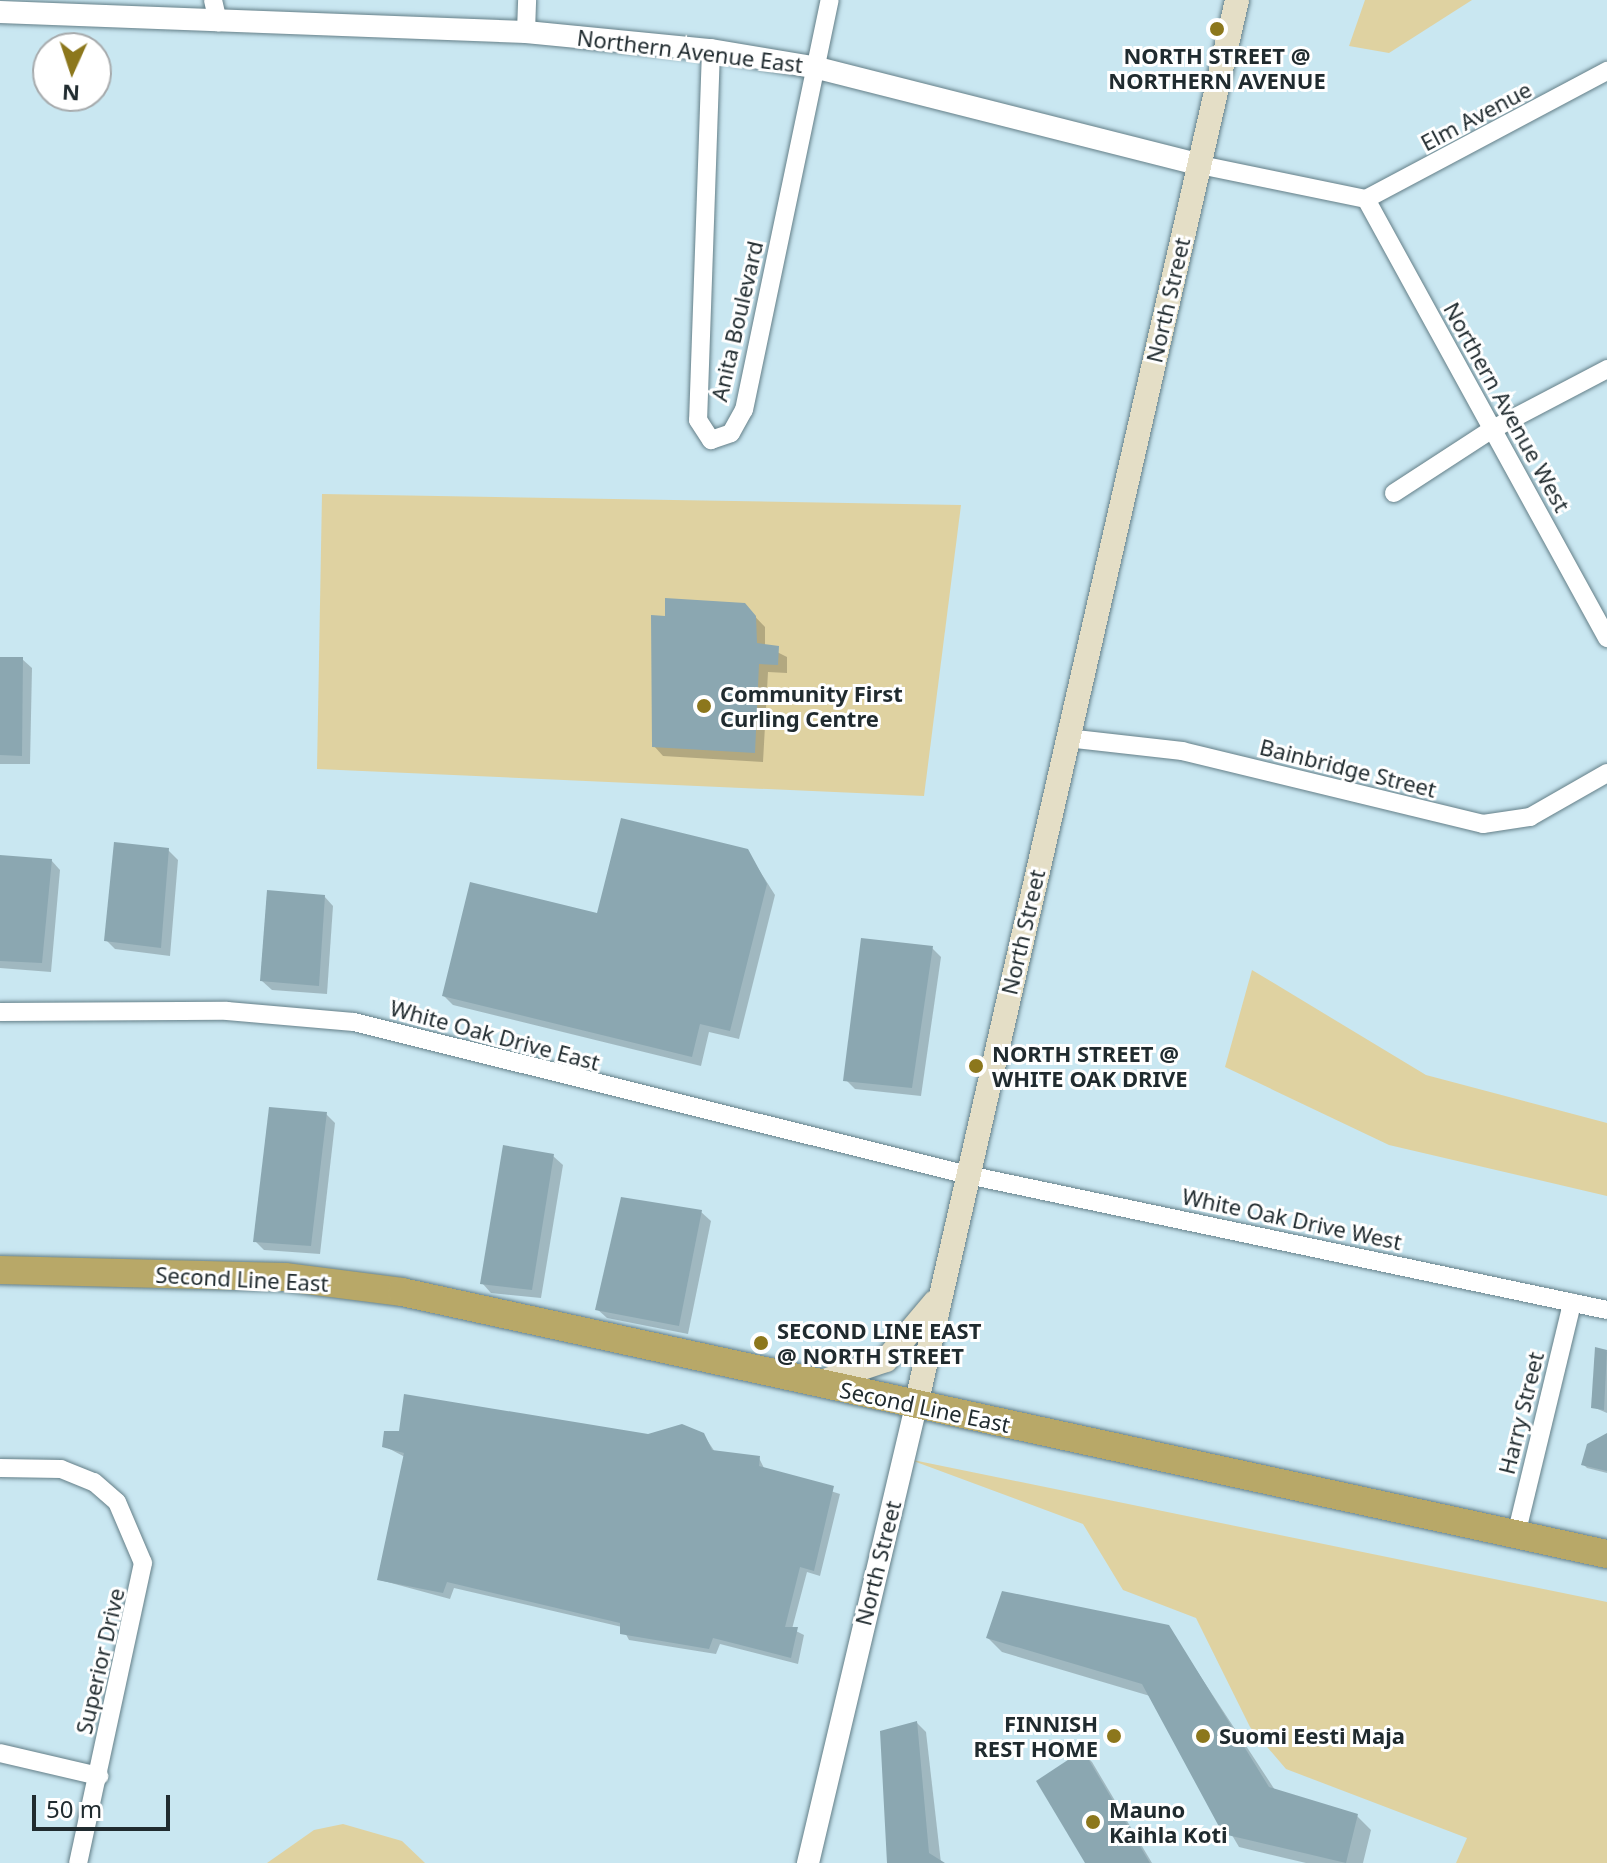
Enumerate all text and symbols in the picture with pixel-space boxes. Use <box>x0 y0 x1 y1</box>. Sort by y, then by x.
marker: NORTH STREET @ NORTHERN AVENUE <box>1208 20 1226 38</box>
street label: Northern Avenue East <box>575 24 805 78</box>
north arrow <box>32 32 112 112</box>
place label: NORTH STREET @ NORTHERN AVENUE <box>1108 42 1326 94</box>
street label: Elm Avenue <box>1416 76 1536 156</box>
text: N <box>61 79 81 109</box>
street label: North Street <box>1141 235 1195 365</box>
street label: Anita Boulevard <box>706 238 768 404</box>
street label: Northern Avenue West <box>1438 298 1576 516</box>
place label: Community First Curling Centre <box>720 680 903 732</box>
marker: Community First Curling Centre <box>695 697 713 715</box>
street label: Bainbridge Street <box>1257 733 1439 803</box>
street label: North Street <box>996 867 1050 997</box>
street label: White Oak Drive East <box>387 994 603 1076</box>
place label: NORTH STREET @ WHITE OAK DRIVE <box>992 1040 1188 1092</box>
marker: NORTH STREET @ WHITE OAK DRIVE <box>967 1057 985 1075</box>
street label: White Oak Drive West <box>1180 1183 1404 1255</box>
street label: Second Line East <box>155 1261 329 1297</box>
place label: SECOND LINE EAST @ NORTH STREET <box>777 1317 981 1368</box>
marker: SECOND LINE EAST @ NORTH STREET <box>752 1334 770 1352</box>
street label: Harry Street <box>1493 1349 1549 1477</box>
street label: Second Line East <box>838 1376 1012 1438</box>
street label: North Street <box>850 1498 906 1628</box>
street label: Superior Drive <box>70 1585 130 1737</box>
place label: FINNISH REST HOME <box>973 1710 1098 1762</box>
place label: Suomi Eesti Maja <box>1219 1723 1405 1749</box>
marker: FINNISH REST HOME <box>1105 1727 1123 1745</box>
marker: Suomi Eesti Maja <box>1194 1727 1212 1745</box>
scale bar <box>36 1779 174 1829</box>
text: 50 m <box>46 1792 102 1825</box>
place label: Mauno Kaihla Koti <box>1109 1796 1228 1848</box>
marker: Mauno Kaihla Koti <box>1084 1813 1102 1831</box>

